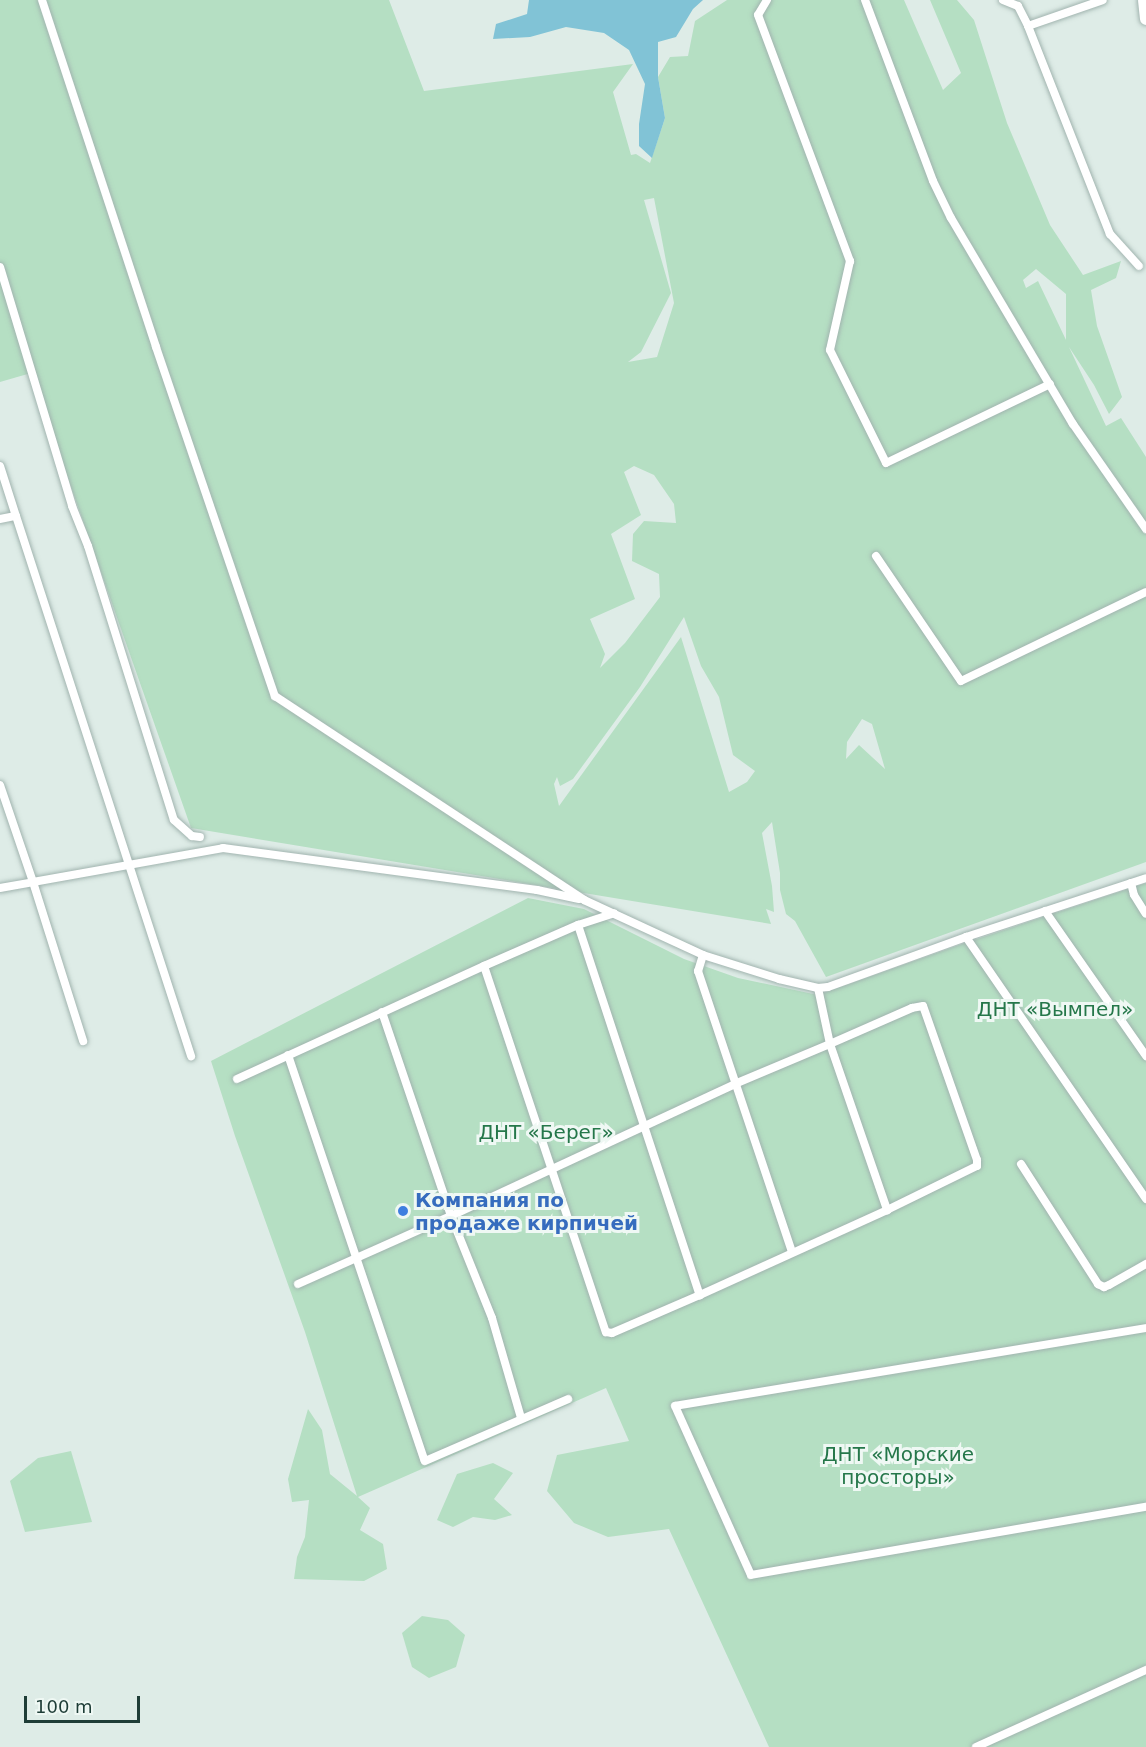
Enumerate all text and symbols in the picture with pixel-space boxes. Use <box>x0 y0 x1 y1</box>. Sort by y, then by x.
park label: ДНТ «Вымпел» <box>977 997 1133 1021</box>
park label: ДНТ «Берег» <box>478 1120 614 1144</box>
place label: Компания по продаже кирпичей <box>415 1188 638 1235</box>
marker: Компания по продаже кирпичей <box>396 1204 410 1218</box>
park label: ДНТ «Морские просторы» <box>822 1443 974 1490</box>
scale bar <box>27 1684 142 1722</box>
text: 100 m <box>35 1696 93 1717</box>

